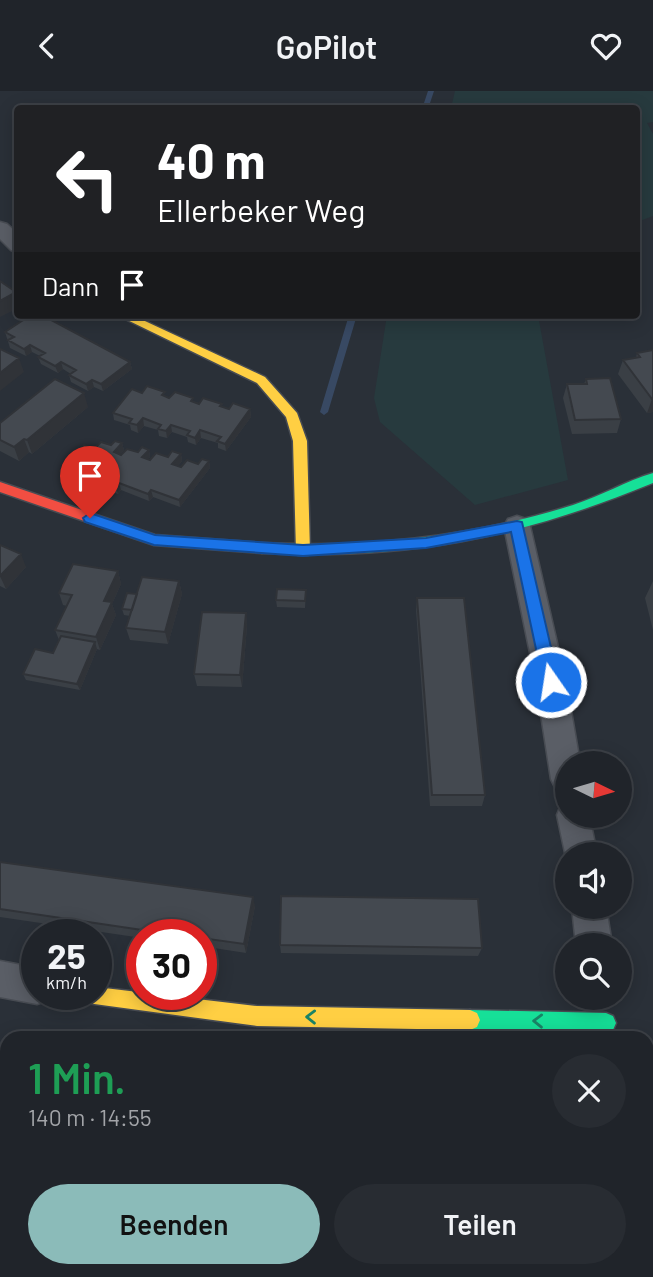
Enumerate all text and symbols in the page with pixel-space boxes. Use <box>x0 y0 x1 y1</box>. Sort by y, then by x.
icon: back <box>28 27 66 65</box>
text: GoPilot <box>276 27 377 65</box>
icon: heart <box>587 27 625 65</box>
text: 40 m <box>157 130 265 189</box>
icon: left <box>42 133 133 224</box>
text: Ellerbeker Weg <box>157 190 365 228</box>
icon: arrive <box>113 266 151 304</box>
text: Dann <box>42 270 99 301</box>
pin <box>60 446 120 518</box>
icon: arrive <box>71 457 109 495</box>
position arrow <box>514 645 588 719</box>
north arrow <box>555 751 632 828</box>
map controls <box>555 751 632 1010</box>
button: sound <box>555 842 632 919</box>
speed limit sign: 30 <box>126 919 217 1010</box>
button: search <box>555 933 632 1010</box>
text: 25 <box>47 934 86 976</box>
text: km/h <box>46 971 87 993</box>
one-way arrow <box>305 1009 315 1025</box>
one-way arrow <box>532 1014 543 1029</box>
text: 1 Min. <box>28 1052 126 1102</box>
button: close <box>552 1054 626 1128</box>
text: 140 m · 14:55 <box>28 1103 152 1131</box>
button: Beenden <box>28 1184 320 1264</box>
button: Teilen <box>334 1184 626 1264</box>

